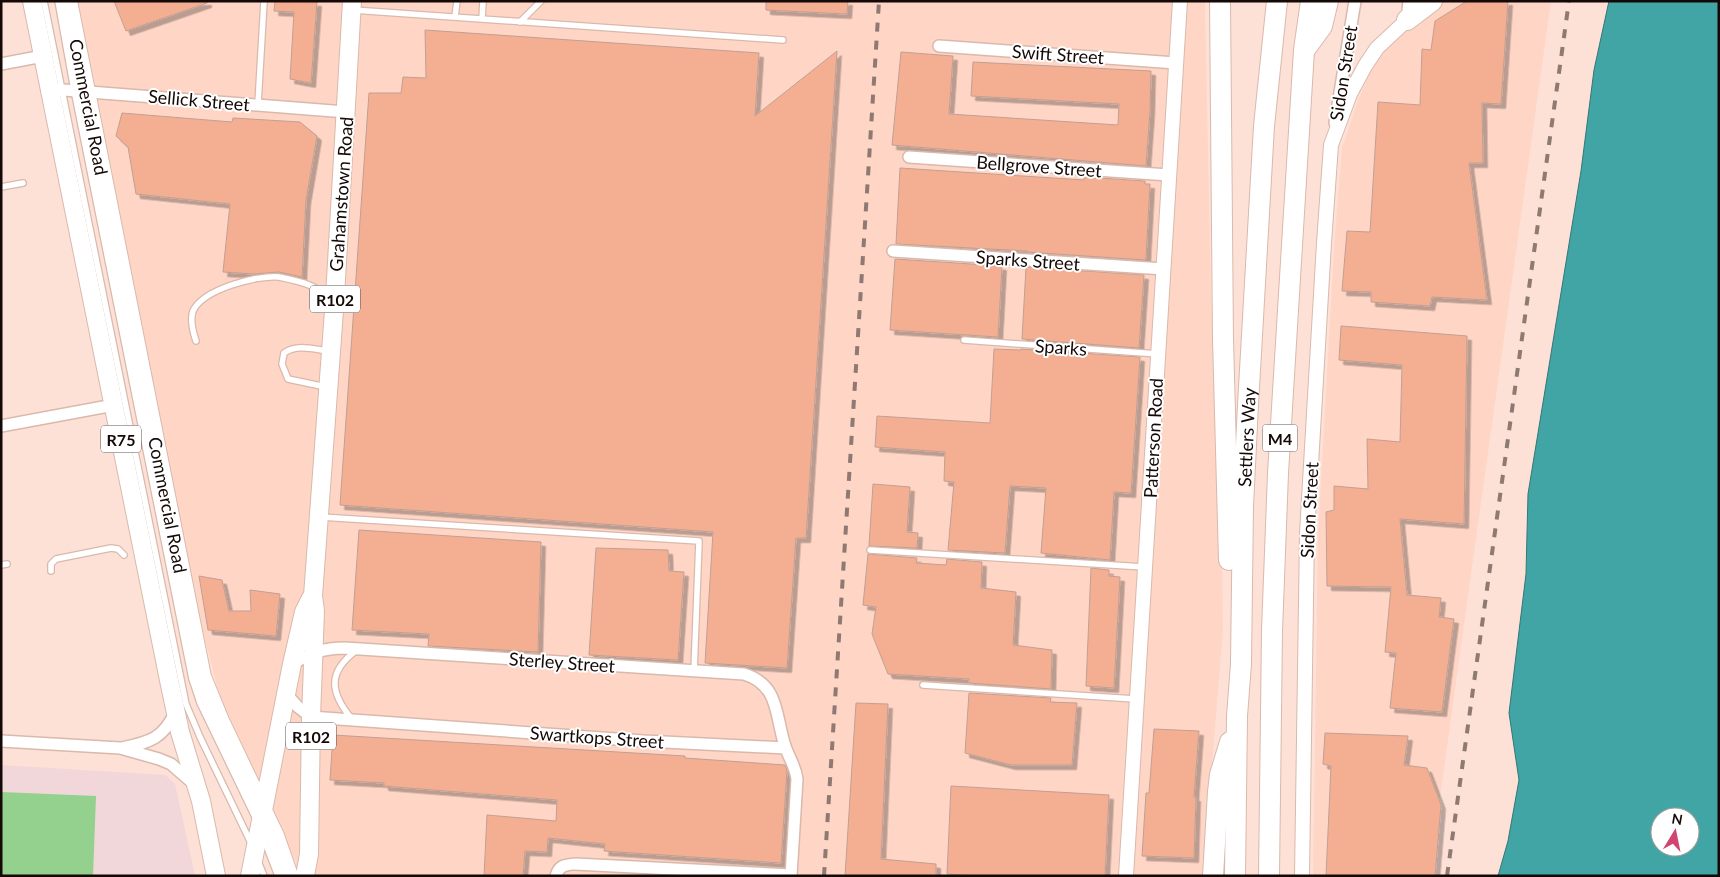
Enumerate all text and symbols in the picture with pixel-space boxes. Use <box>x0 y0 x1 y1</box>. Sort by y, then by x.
street label: Sidon Street <box>1325 23 1361 122</box>
street label: Commercial Road <box>65 37 113 177</box>
street label: Swift Street <box>1011 40 1105 68</box>
street label: Sellick Street <box>147 85 251 115</box>
street label: Grahamstown Road <box>325 116 357 272</box>
street label: Bellgrove Street <box>976 151 1103 181</box>
street label: Sparks Street <box>975 245 1081 275</box>
road number: R102 <box>310 286 360 312</box>
street label: Sparks <box>1034 334 1088 360</box>
street label: Patterson Road <box>1139 377 1167 499</box>
street label: Settlers Way <box>1233 386 1260 488</box>
road number: M4 <box>1262 424 1298 452</box>
road number: R75 <box>101 426 141 452</box>
street label: Commercial Road <box>144 435 192 575</box>
street label: Sidon Street <box>1295 461 1323 559</box>
street label: Sterley Street <box>508 647 616 677</box>
street label: Swartkops Street <box>529 721 665 753</box>
road number: R102 <box>286 722 336 749</box>
north arrow <box>1650 807 1700 857</box>
text: N <box>1671 809 1684 828</box>

